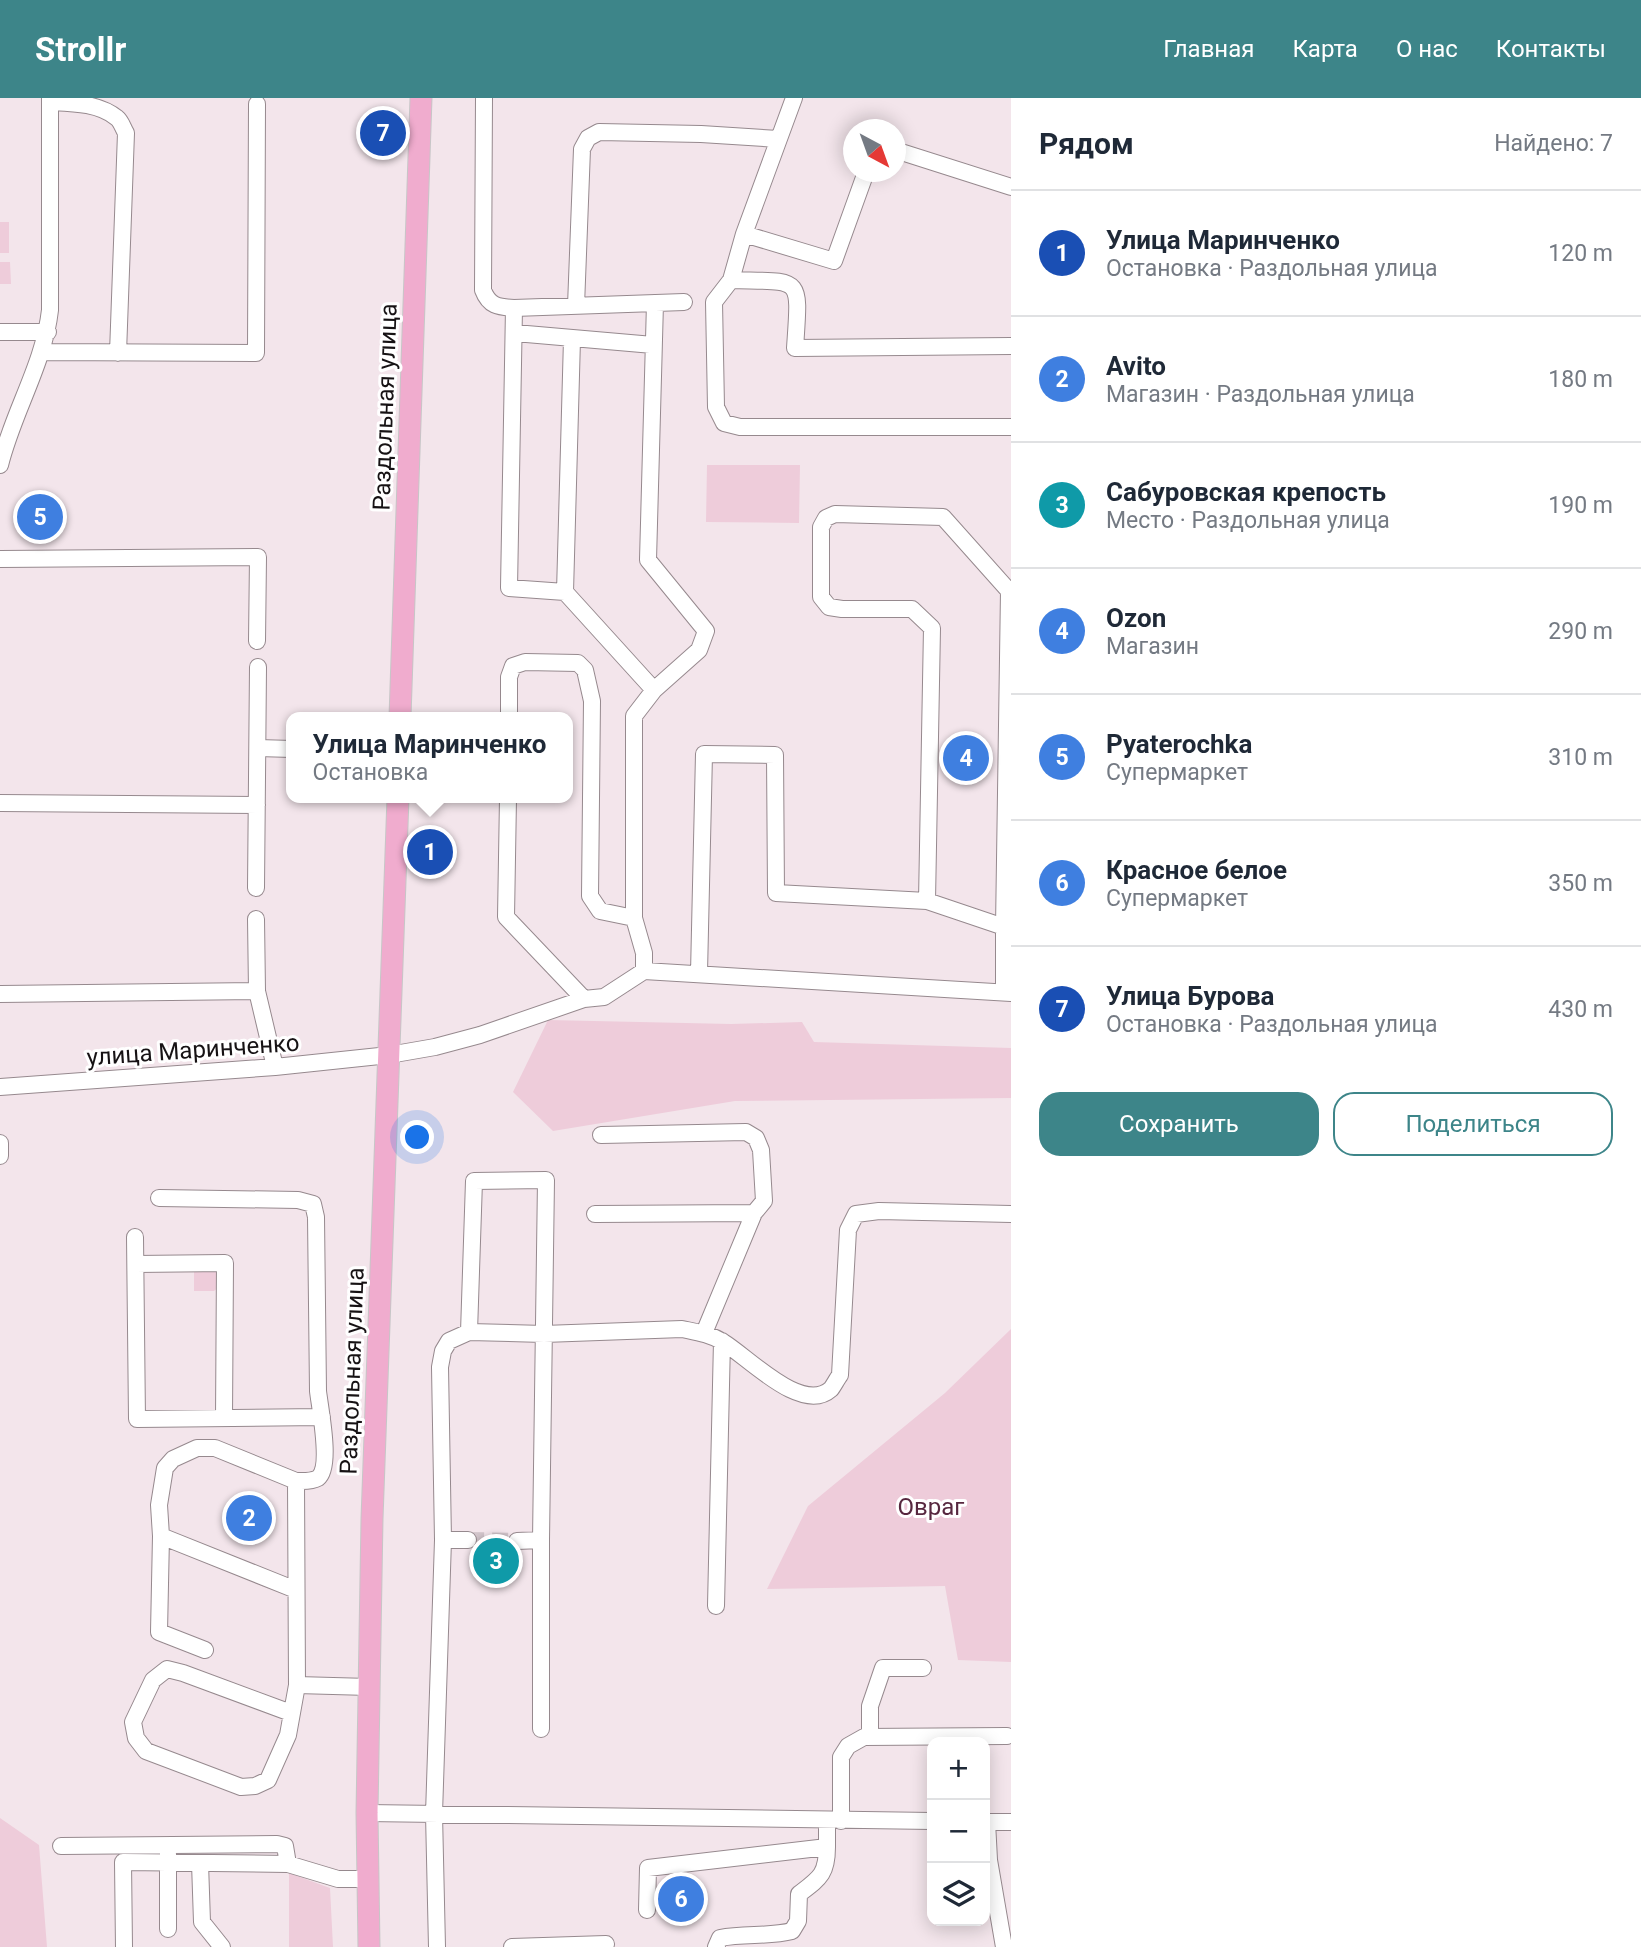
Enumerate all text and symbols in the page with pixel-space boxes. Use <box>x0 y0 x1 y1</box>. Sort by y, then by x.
text: Strollr <box>35 30 126 69</box>
text: Главная <box>1163 35 1254 63</box>
text: Карта <box>1292 35 1358 63</box>
text: О нас <box>1396 35 1458 63</box>
text: Контакты <box>1496 35 1606 63</box>
pin: 7 <box>360 107 406 159</box>
north arrow <box>843 119 906 182</box>
text: Рядом <box>1039 126 1134 161</box>
text: Найдено: 7 <box>1494 130 1613 157</box>
text: Улица Маринченко <box>1106 225 1340 255</box>
text: 1 <box>1055 240 1069 267</box>
text: 120 m <box>1548 240 1613 267</box>
text: Остановка · Раздольная улица <box>1106 255 1438 282</box>
street label: Раздольная улица <box>367 303 403 511</box>
text: Avito <box>1106 351 1166 381</box>
text: 2 <box>1055 366 1069 393</box>
text: 180 m <box>1548 366 1613 393</box>
text: Магазин · Раздольная улица <box>1106 381 1415 408</box>
text: Сабуровская крепость <box>1106 477 1386 507</box>
pin: 5 <box>17 491 63 543</box>
text: 3 <box>1055 492 1069 519</box>
text: 190 m <box>1548 492 1613 519</box>
text: Место · Раздольная улица <box>1106 507 1390 534</box>
text: Ozon <box>1106 603 1166 633</box>
text: 4 <box>1055 618 1069 645</box>
text: 290 m <box>1548 618 1613 645</box>
text: Магазин <box>1106 633 1199 660</box>
popup <box>286 712 573 803</box>
text: Улица Маринченко <box>313 729 546 759</box>
text: Pyaterochka <box>1106 729 1252 759</box>
pin: 4 <box>943 732 989 784</box>
text: 5 <box>1055 744 1069 771</box>
text: 310 m <box>1548 744 1613 771</box>
text: Остановка <box>313 759 428 786</box>
text: Супермаркет <box>1106 759 1248 786</box>
pin: 1 <box>407 826 453 878</box>
text: Красное белое <box>1106 855 1287 885</box>
text: 6 <box>1055 870 1069 897</box>
text: 350 m <box>1548 870 1613 897</box>
text: Супермаркет <box>1106 885 1248 912</box>
text: Улица Бурова <box>1106 981 1275 1011</box>
text: 7 <box>1055 996 1069 1023</box>
text: 430 m <box>1548 996 1613 1023</box>
text: Остановка · Раздольная улица <box>1106 1011 1438 1038</box>
street label: улица Маринченко <box>86 1029 300 1071</box>
button: Сохранить <box>1039 1092 1319 1156</box>
button: Поделиться <box>1333 1092 1613 1156</box>
your location <box>400 1120 434 1154</box>
street label: Раздольная улица <box>334 1267 370 1475</box>
pin: 2 <box>226 1492 272 1544</box>
park label: Овраг <box>898 1493 964 1521</box>
pin: 3 <box>473 1535 519 1587</box>
map controls <box>927 1737 990 1926</box>
button: + <box>927 1737 990 1800</box>
button: − <box>927 1800 990 1863</box>
button: layers <box>927 1863 990 1926</box>
pin: 6 <box>658 1873 704 1925</box>

